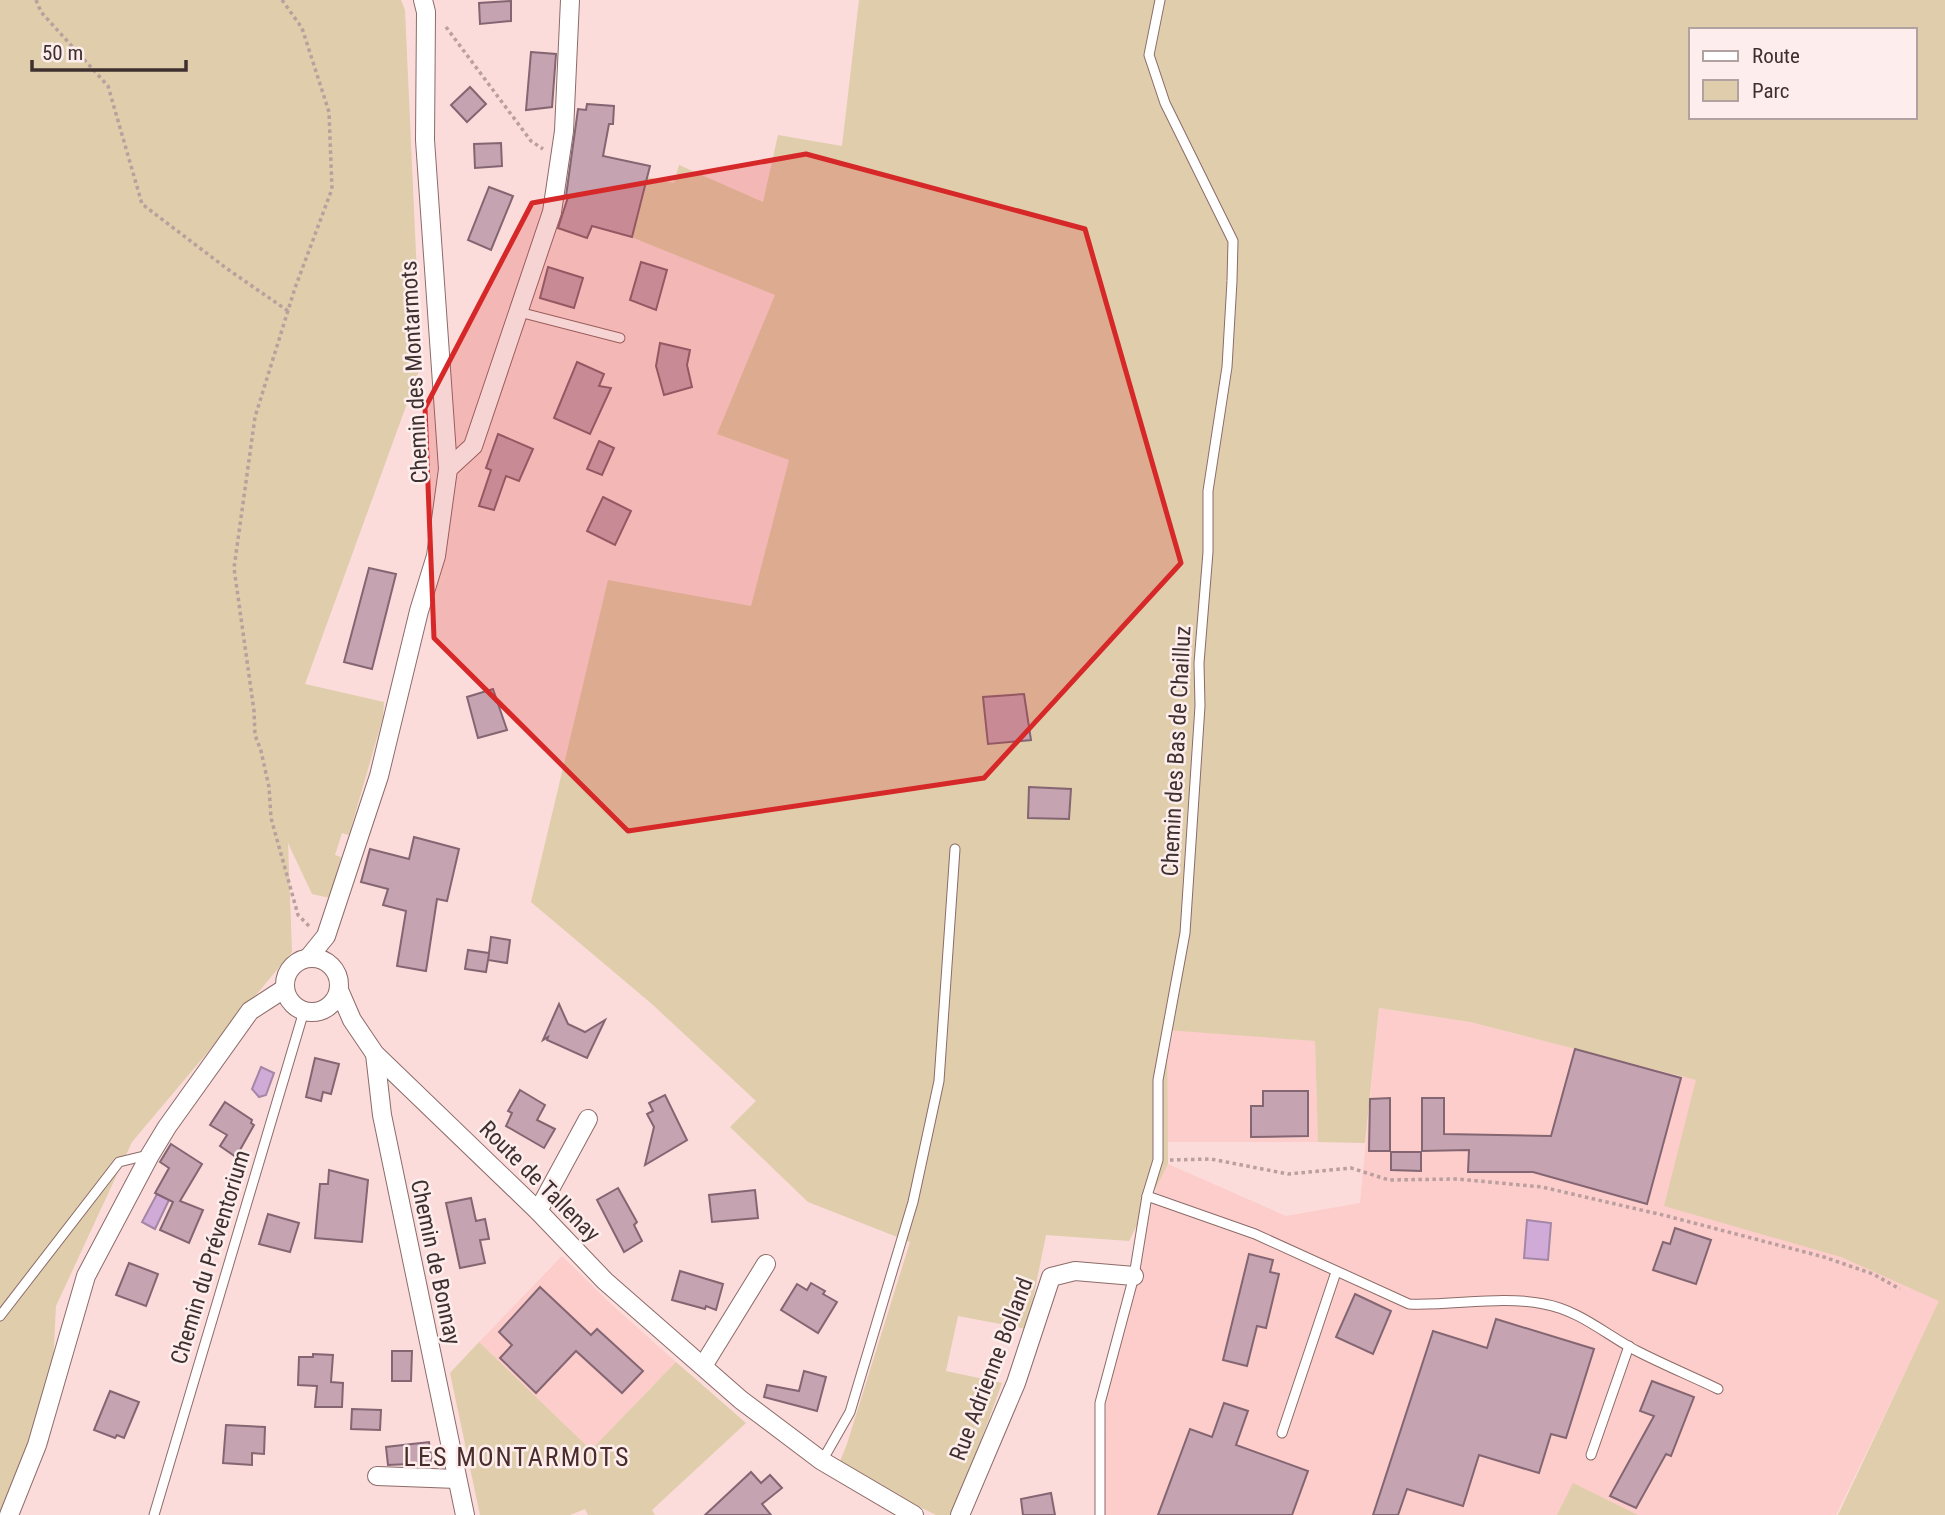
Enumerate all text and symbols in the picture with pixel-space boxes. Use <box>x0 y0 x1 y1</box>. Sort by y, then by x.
scale bar <box>32 28 186 72</box>
legend <box>1689 28 1917 119</box>
text: 50 m <box>42 41 83 65</box>
text: Route <box>1752 44 1800 68</box>
text: Parc <box>1752 79 1790 103</box>
street label: Chemin des Montarmots <box>395 260 434 484</box>
street label: Chemin des Bas de Chailluz <box>1156 625 1197 877</box>
street label: Route de Tallenay <box>474 1115 606 1248</box>
street label: Chemin du Préventorium <box>165 1147 256 1367</box>
street label: Chemin de Bonnay <box>405 1177 466 1348</box>
street label: Rue Adrienne Bolland <box>944 1274 1039 1464</box>
district label: LES MONTARMOTS <box>404 1442 630 1472</box>

